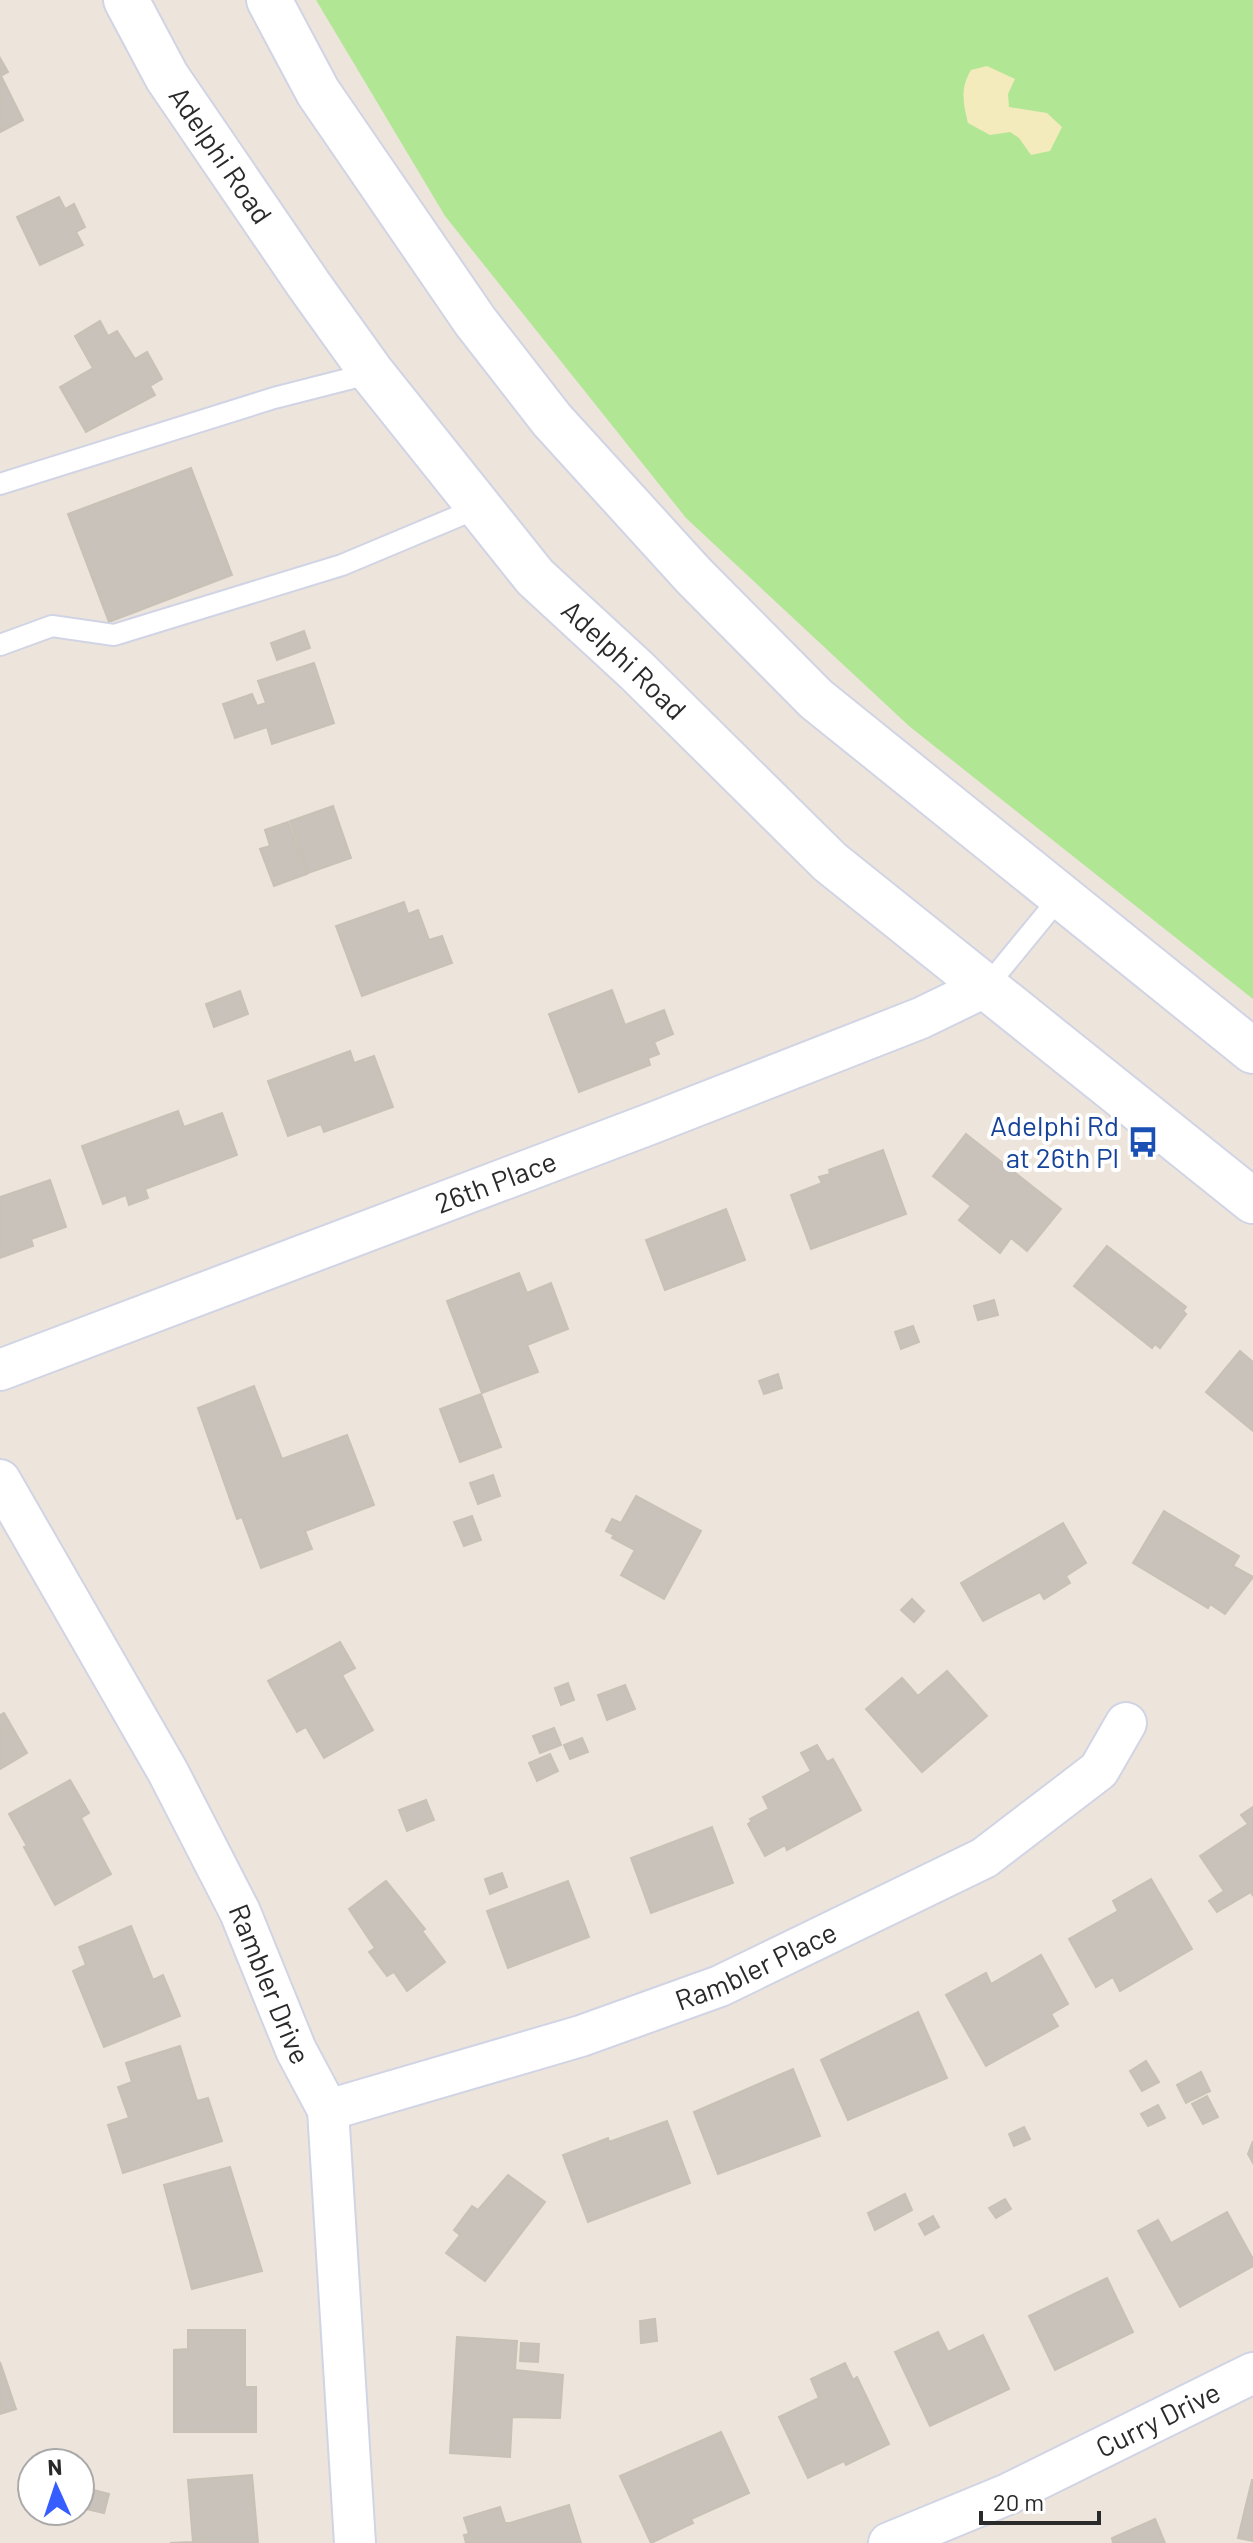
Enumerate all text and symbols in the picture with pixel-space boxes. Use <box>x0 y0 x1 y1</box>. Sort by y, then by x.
street label: Adelphi Road <box>163 80 280 230</box>
street label: Adelphi Road <box>555 592 694 726</box>
place label: Adelphi Rd at 26th Pl <box>990 1108 1119 1174</box>
bus stop icon: Adelphi Rd at 26th Pl <box>1126 1125 1160 1159</box>
street label: 26th Place <box>430 1143 561 1220</box>
street label: Rambler Drive <box>223 1899 318 2069</box>
street label: Rambler Place <box>670 1914 842 2017</box>
street label: Curry Drive <box>1090 2374 1225 2464</box>
north arrow <box>16 2447 96 2527</box>
text: N <box>47 2453 63 2479</box>
scale bar <box>981 2475 1099 2525</box>
text: 20 m <box>993 2487 1044 2516</box>

